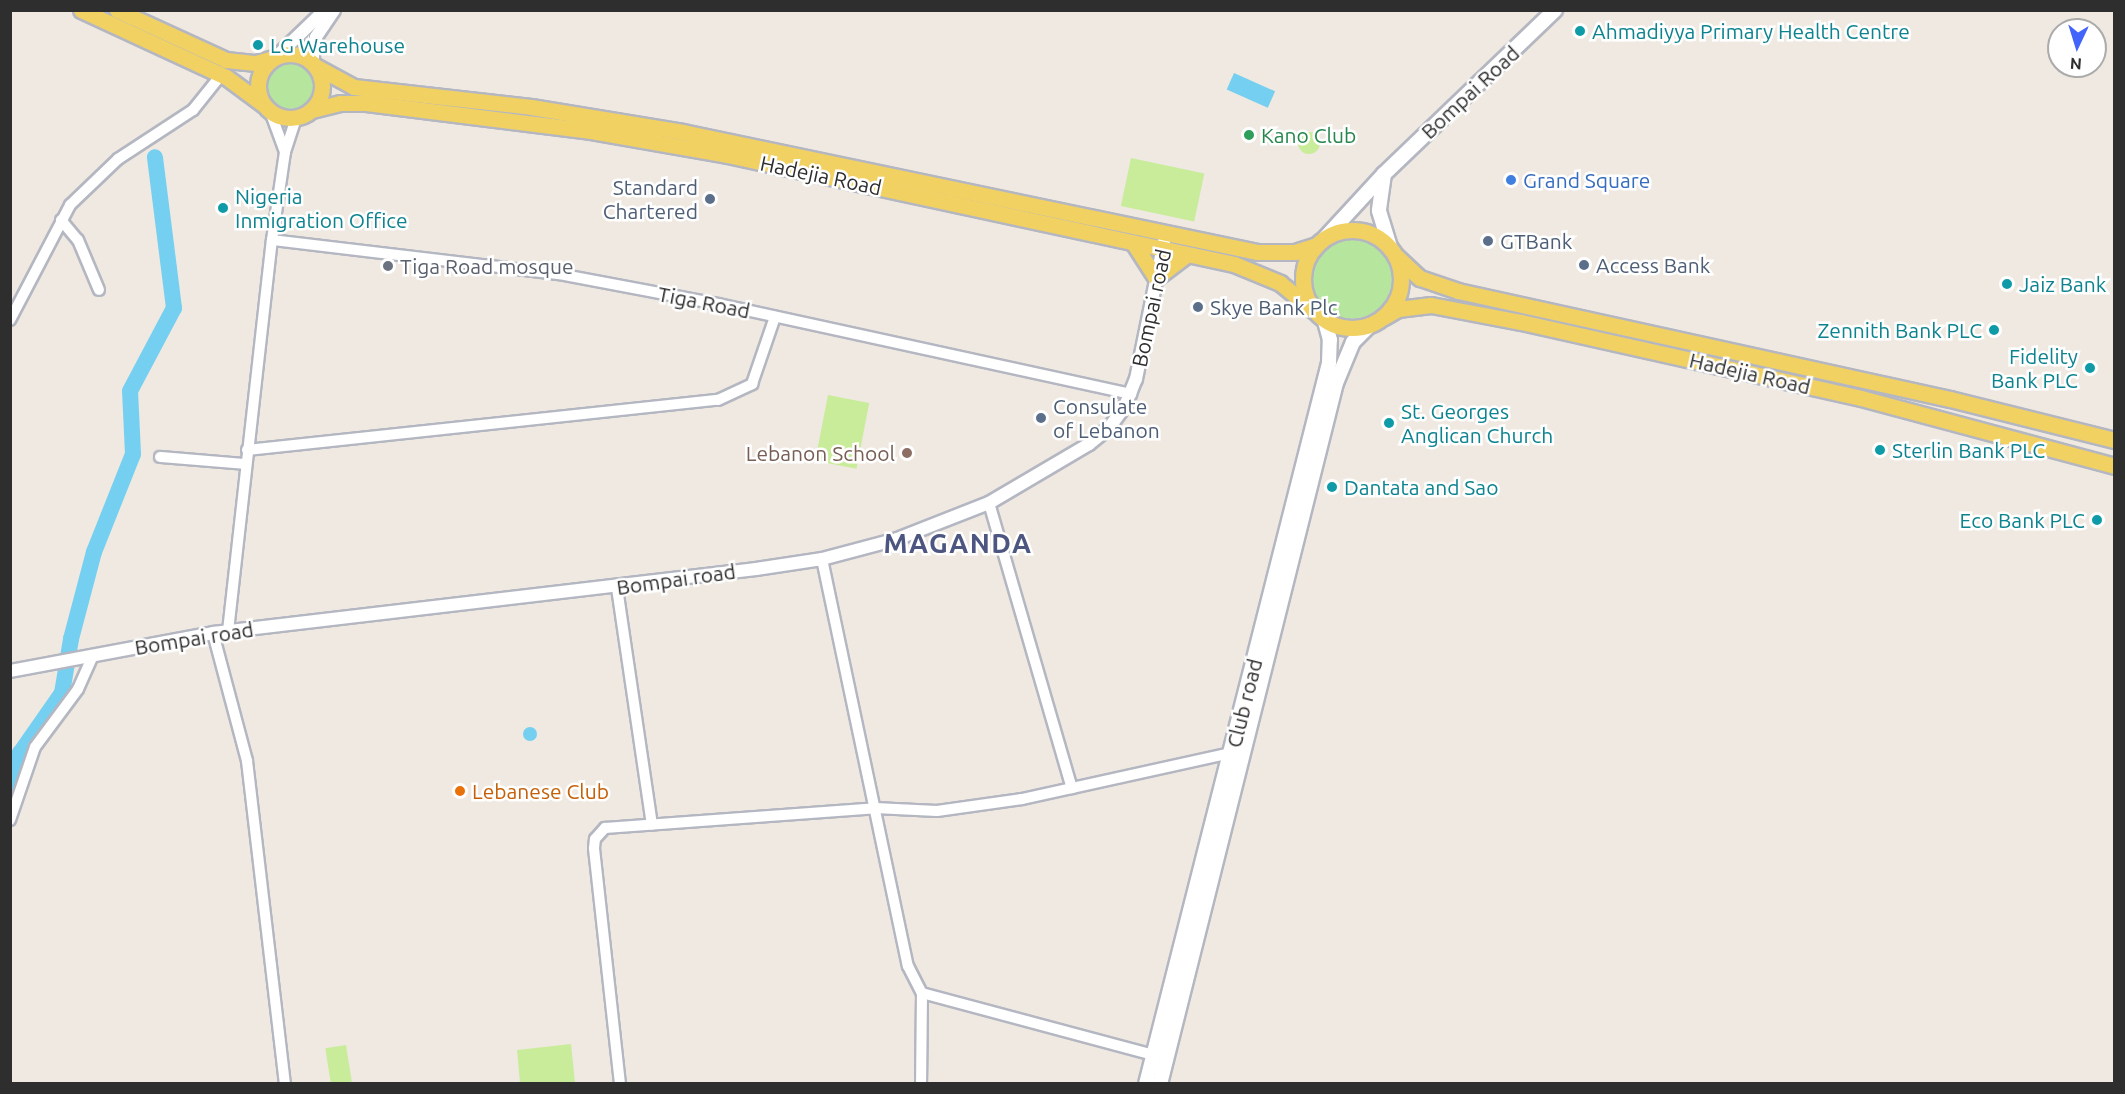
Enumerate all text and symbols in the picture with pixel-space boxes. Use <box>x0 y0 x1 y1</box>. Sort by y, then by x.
place label: Ahmadiyya Primary Health Centre <box>1592 18 1910 44</box>
north arrow <box>2047 18 2107 78</box>
marker: Ahmadiyya Primary Health Centre <box>1573 24 1587 38</box>
place label: LG Warehouse <box>270 32 405 58</box>
marker: LG Warehouse <box>251 38 265 52</box>
street label: Bompai Road <box>1416 40 1524 144</box>
text: N <box>2069 55 2082 73</box>
place label: Kano Club <box>1261 122 1356 148</box>
marker: Kano Club <box>1242 128 1256 142</box>
street label: Hadejia Road <box>758 150 884 200</box>
place label: Grand Square <box>1523 167 1650 193</box>
marker: Grand Square <box>1504 173 1518 187</box>
place label: Standard Chartered <box>603 174 698 224</box>
place label: Nigeria Inmigration Office <box>235 183 408 233</box>
marker: Standard Chartered <box>703 192 717 206</box>
marker: Nigeria Inmigration Office <box>216 201 230 215</box>
place label: GTBank <box>1500 228 1572 254</box>
marker: GTBank <box>1481 234 1495 248</box>
street label: Bompai road <box>1126 247 1176 369</box>
place label: Access Bank <box>1596 252 1710 278</box>
place label: Tiga Road mosque <box>400 253 574 279</box>
marker: Access Bank <box>1577 258 1591 272</box>
marker: Tiga Road mosque <box>381 259 395 273</box>
place label: Jaiz Bank <box>2019 271 2106 297</box>
marker: Jaiz Bank <box>2000 277 2014 291</box>
street label: Tiga Road <box>656 281 752 323</box>
place label: Skye Bank Plc <box>1210 294 1337 320</box>
marker: Skye Bank Plc <box>1191 300 1205 314</box>
place label: Zennith Bank PLC <box>1817 317 1982 343</box>
marker: Zennith Bank PLC <box>1987 323 2001 337</box>
place label: Fidelity Bank PLC <box>1991 343 2078 393</box>
street label: Hadejia Road <box>1687 347 1813 399</box>
marker: Fidelity Bank PLC <box>2083 361 2097 375</box>
place label: Consulate of Lebanon <box>1053 393 1160 443</box>
place label: St. Georges Anglican Church <box>1401 398 1553 448</box>
marker: Consulate of Lebanon <box>1034 411 1048 425</box>
marker: St. Georges Anglican Church <box>1382 416 1396 430</box>
place label: Sterlin Bank PLC <box>1892 437 2045 463</box>
place label: Lebanon School <box>746 440 895 466</box>
marker: Sterlin Bank PLC <box>1873 443 1887 457</box>
marker: Lebanon School <box>900 446 914 460</box>
place label: Dantata and Sao <box>1344 474 1498 500</box>
marker: Dantata and Sao <box>1325 480 1339 494</box>
place label: Eco Bank PLC <box>1959 507 2085 533</box>
marker: Eco Bank PLC <box>2090 513 2104 527</box>
district label: MAGANDA <box>884 528 1032 560</box>
street label: Bompai road <box>615 558 737 600</box>
street label: Bompai road <box>133 616 255 660</box>
street label: Club road <box>1221 656 1267 750</box>
place label: Lebanese Club <box>472 778 609 804</box>
marker: Lebanese Club <box>453 784 467 798</box>

